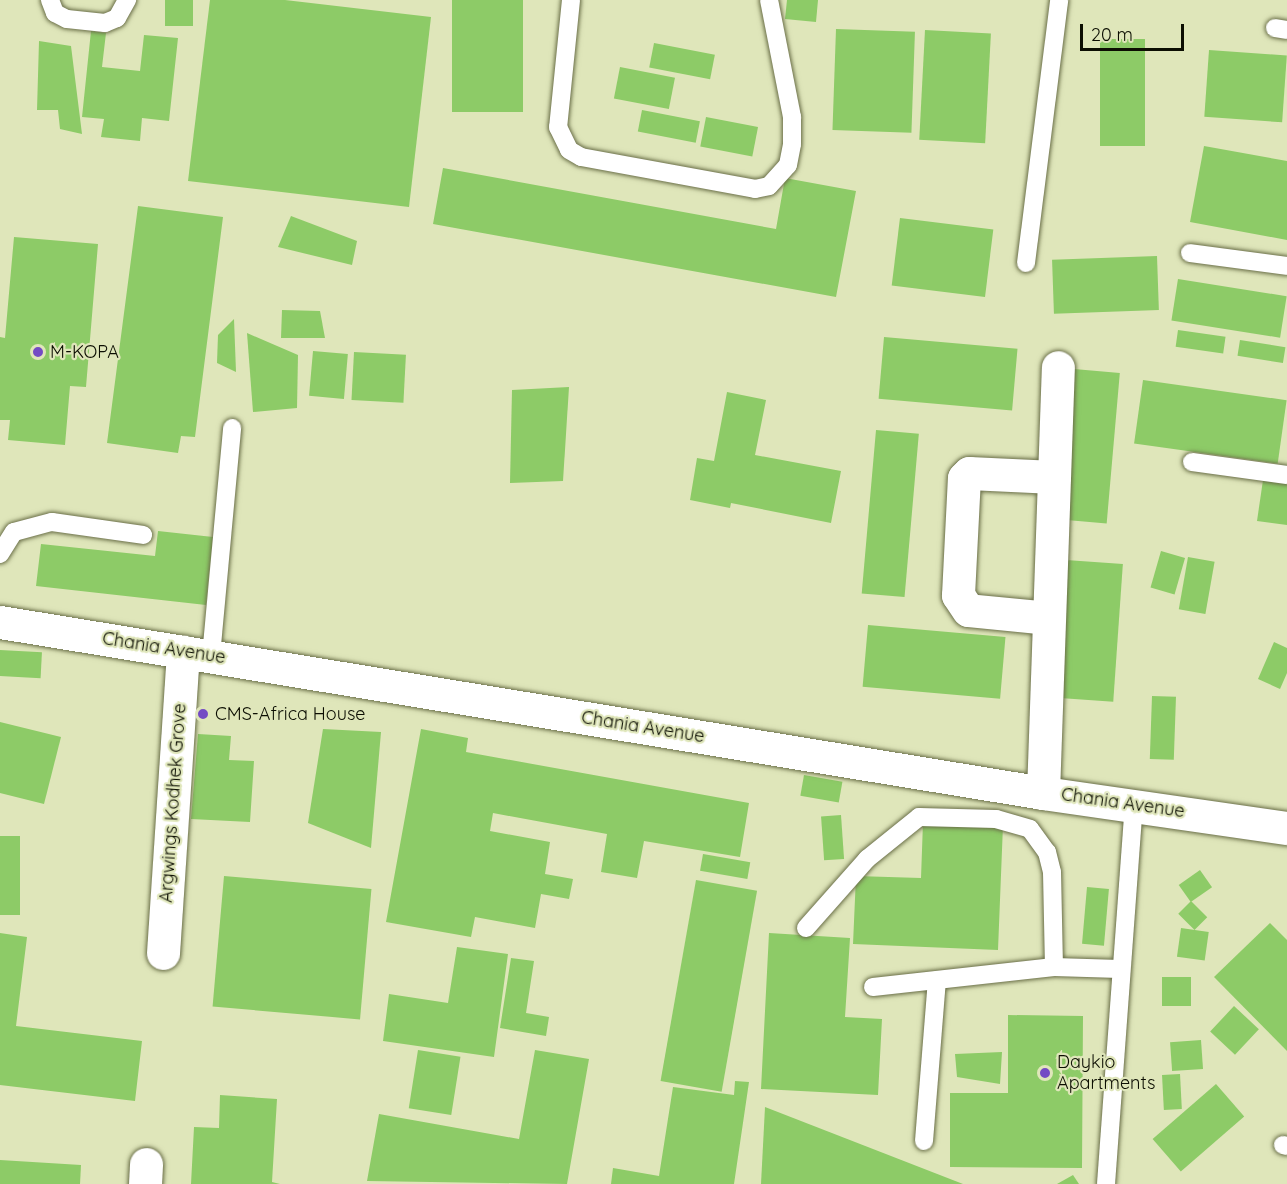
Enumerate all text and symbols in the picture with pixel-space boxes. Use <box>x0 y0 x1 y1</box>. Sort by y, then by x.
scale bar <box>1083 12 1186 50</box>
text: 20 m <box>1091 23 1133 46</box>
place label: M-KOPA <box>50 341 119 363</box>
marker: M-KOPA <box>31 345 45 359</box>
street label: Chania Avenue <box>101 628 227 668</box>
street label: Argwings Kodhek Grove <box>155 703 191 903</box>
place label: CMS-Africa House <box>215 703 366 725</box>
marker: CMS-Africa House <box>196 707 210 721</box>
street label: Chania Avenue <box>580 707 706 747</box>
street label: Chania Avenue <box>1060 784 1186 822</box>
place label: Daykio Apartments <box>1057 1052 1155 1094</box>
marker: Daykio Apartments <box>1038 1066 1052 1080</box>

